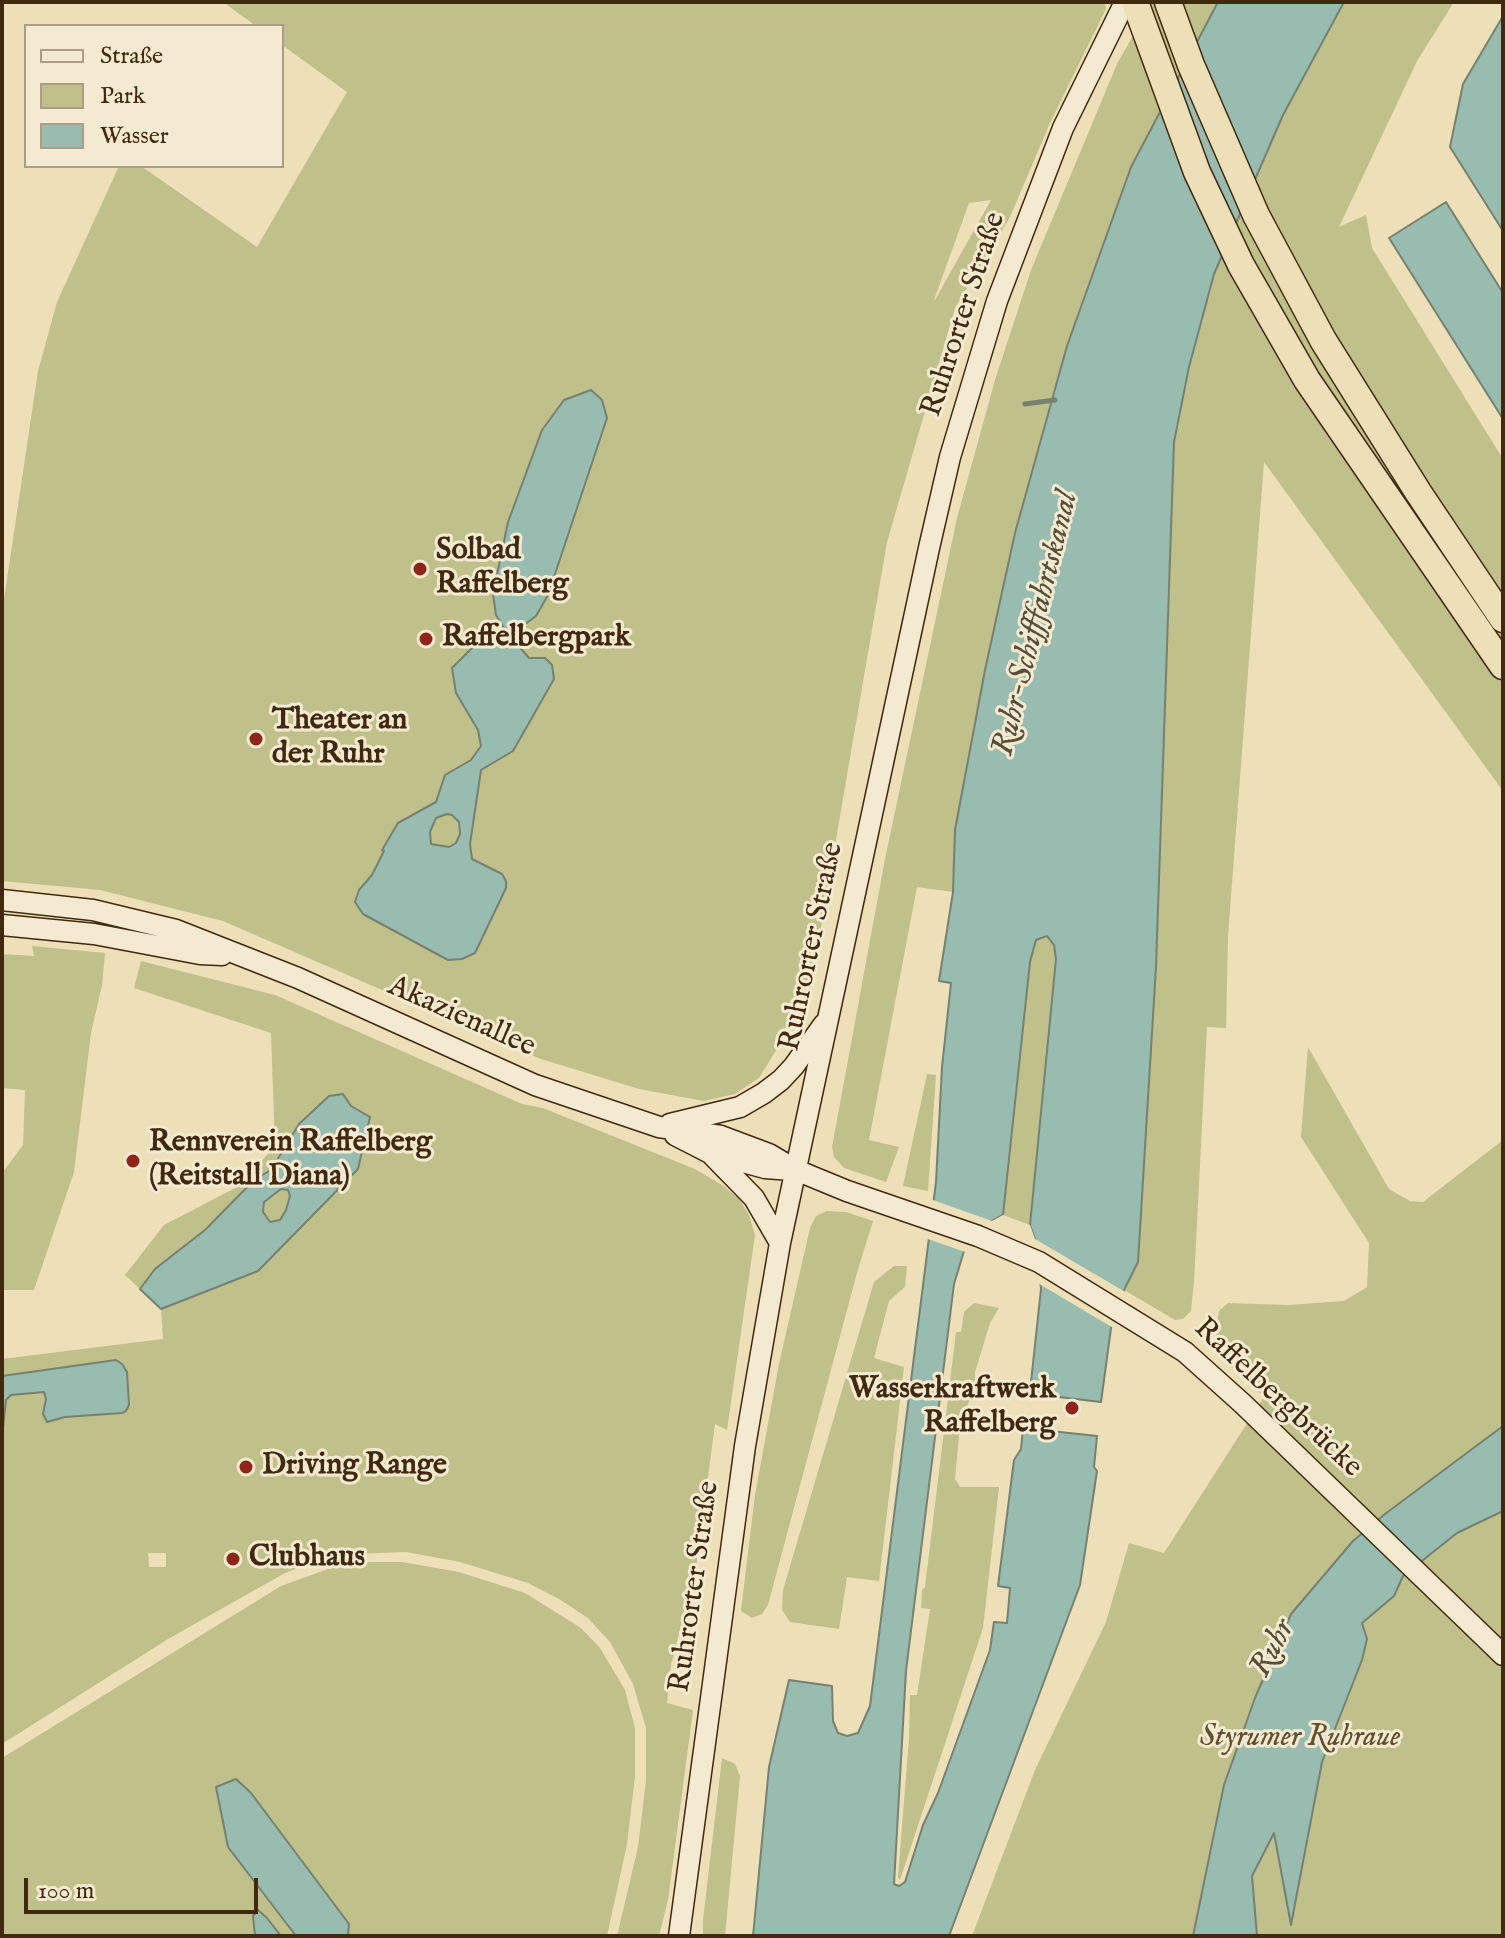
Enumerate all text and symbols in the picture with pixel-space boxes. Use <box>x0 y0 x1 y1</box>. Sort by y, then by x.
legend <box>24 24 284 168</box>
text: Straße <box>100 41 163 72</box>
text: Park <box>100 81 146 112</box>
text: Wasser <box>100 121 168 152</box>
street label: Ruhrorter Straße <box>915 208 1015 422</box>
water label: Ruhr-Schifffahrtskanal <box>986 488 1088 760</box>
place label: Solbad Raffelberg <box>436 534 569 604</box>
marker: Solbad Raffelberg <box>411 560 429 578</box>
place label: Raffelbergpark <box>442 621 631 657</box>
marker: Raffelbergpark <box>417 630 435 648</box>
place label: Theater an der Ruhr <box>272 704 407 774</box>
marker: Theater an der Ruhr <box>247 730 265 748</box>
street label: Ruhrorter Straße <box>773 839 853 1055</box>
street label: Akazienallee <box>382 970 540 1066</box>
place label: Rennverein Raffelberg (Reitstall Diana) <box>149 1126 432 1196</box>
marker: Rennverein Raffelberg (Reitstall Diana) <box>124 1152 142 1170</box>
street label: Raffelbergbrücke <box>1185 1312 1369 1486</box>
place label: Wasserkraftwerk Raffelberg <box>849 1373 1056 1444</box>
marker: Wasserkraftwerk Raffelberg <box>1063 1399 1081 1417</box>
place label: Driving Range <box>262 1449 447 1485</box>
marker: Driving Range <box>237 1458 255 1476</box>
street label: Ruhrorter Straße <box>663 1479 729 1695</box>
place label: Clubhaus <box>249 1541 365 1577</box>
marker: Clubhaus <box>224 1550 242 1568</box>
water label: Ruhr <box>1243 1614 1305 1684</box>
park label: Styrumer Ruhraue <box>1200 1721 1400 1757</box>
scale bar <box>28 1862 262 1912</box>
text: 100 m <box>38 1876 94 1907</box>

